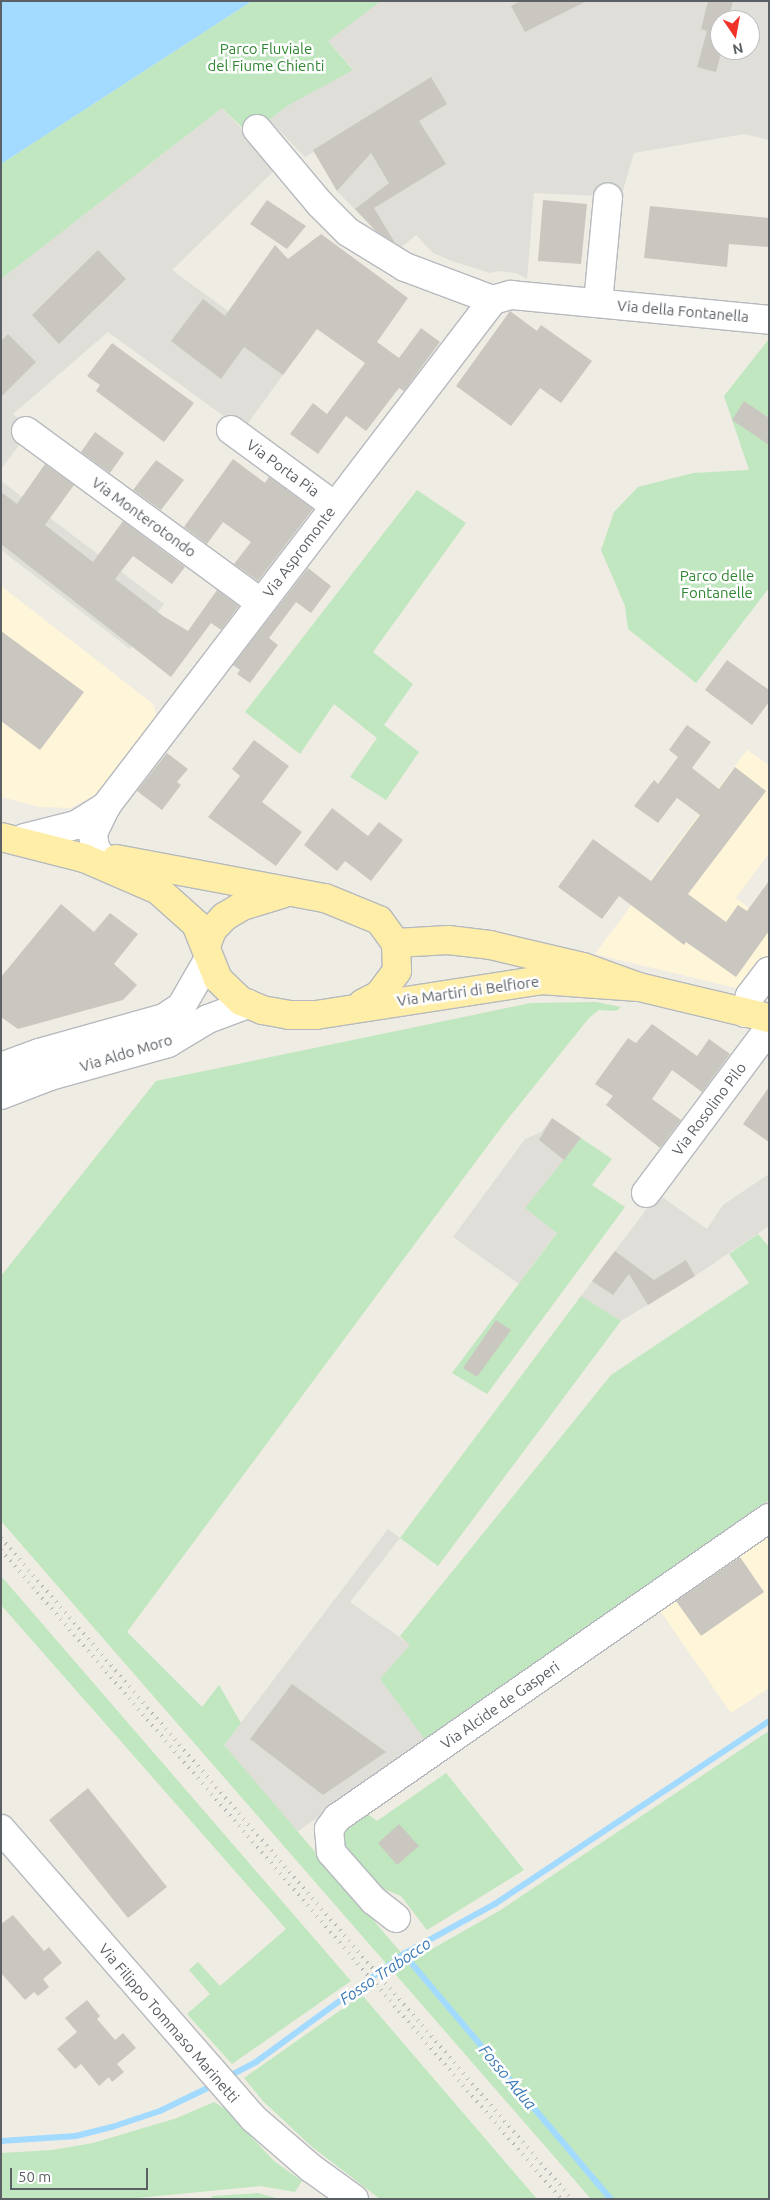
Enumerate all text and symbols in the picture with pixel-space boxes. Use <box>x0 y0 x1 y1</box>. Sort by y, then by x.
north arrow <box>710 10 760 60</box>
park label: Parco Fluviale del Fiume Chienti <box>208 39 324 74</box>
text: N <box>731 40 745 58</box>
street label: Via della Fontanella <box>616 296 750 326</box>
street label: Via Porta Pia <box>243 436 323 500</box>
street label: Via Monterotondo <box>88 473 200 561</box>
street label: Via Aspromonte <box>259 503 339 601</box>
park label: Parco delle Fontanelle <box>680 566 754 601</box>
street label: Via Martiri di Belfiore <box>396 972 540 1010</box>
street label: Via Aldo Moro <box>78 1030 174 1076</box>
street label: Via Rosolino Pilo <box>668 1059 750 1159</box>
street label: Via Alcide de Gasperi <box>437 1657 563 1753</box>
water label: Fosso Trabocco <box>336 1933 434 2009</box>
street label: Via Filippo Tommaso Marinetti <box>95 1940 243 2106</box>
water label: Fosso Adua <box>475 2041 541 2113</box>
scale bar <box>12 2158 150 2190</box>
text: 50 m <box>18 2168 51 2185</box>

